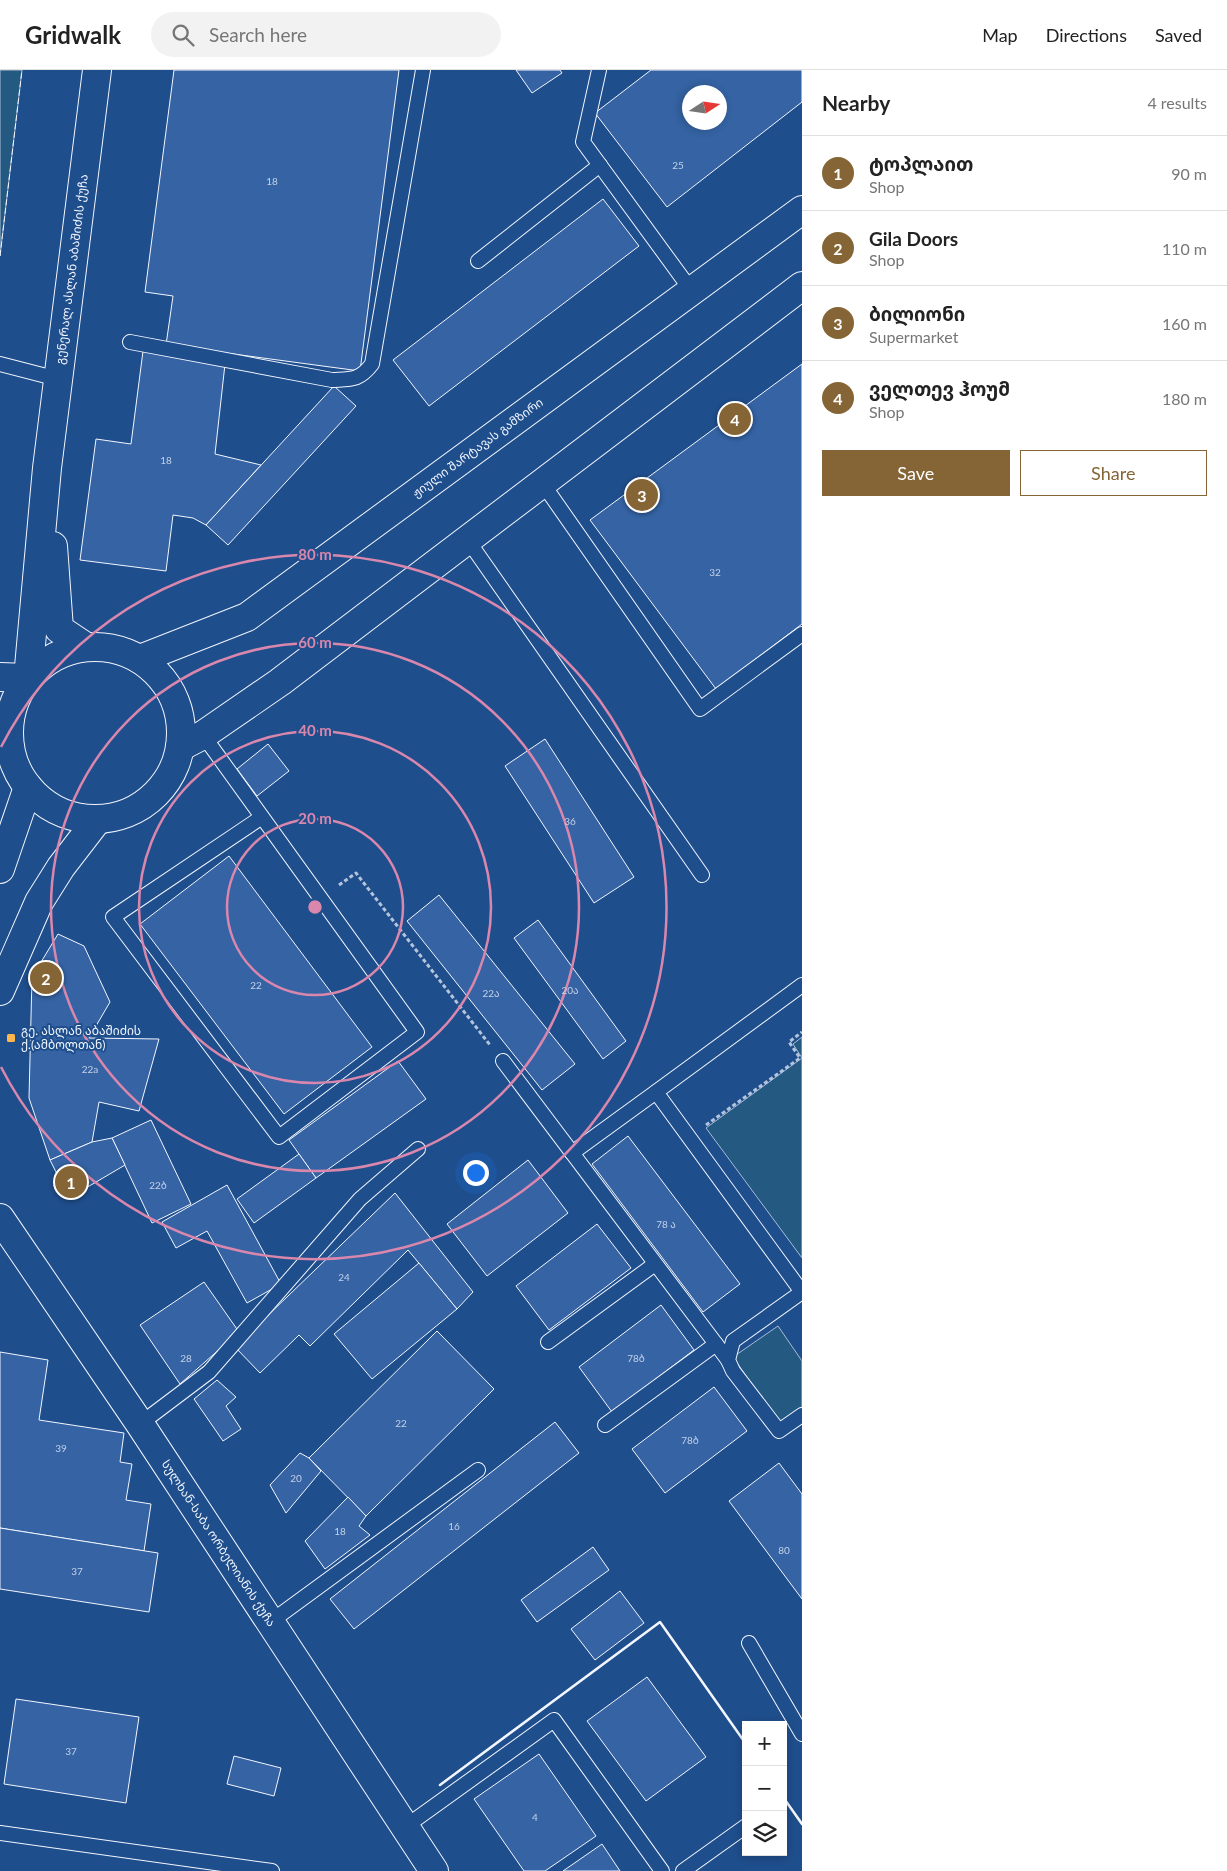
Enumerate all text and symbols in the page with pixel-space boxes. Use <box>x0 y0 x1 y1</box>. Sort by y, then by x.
search box <box>151 12 501 57</box>
text: Gridwalk <box>25 20 121 49</box>
icon: search <box>169 21 197 49</box>
text: Search here <box>209 23 307 46</box>
text: Map <box>982 24 1018 46</box>
text: Directions <box>1046 24 1127 46</box>
text: Saved <box>1155 24 1202 46</box>
north arrow <box>682 85 727 130</box>
text: Nearby <box>822 90 890 115</box>
text: 4 results <box>1147 93 1207 112</box>
text: ტოპლაით <box>869 152 973 175</box>
house number: 25 <box>672 159 684 171</box>
text: 1 <box>833 164 843 183</box>
text: 90 m <box>1171 164 1207 183</box>
street label: გენერალ ასლან აბაშიძის ქუჩა <box>52 173 91 365</box>
house number: 18 <box>266 175 278 187</box>
text: Shop <box>869 177 905 196</box>
text: Gila Doors <box>869 227 958 250</box>
text: 2 <box>833 239 843 258</box>
text: 110 m <box>1162 239 1207 258</box>
text: Shop <box>869 250 905 269</box>
text: ბილიონი <box>869 302 965 325</box>
text: 3 <box>833 314 843 333</box>
text: 160 m <box>1162 314 1207 333</box>
text: Supermarket <box>869 327 958 346</box>
text: ველთევ ჰოუმ <box>869 377 1010 400</box>
text: 4 <box>833 389 843 408</box>
text: 180 m <box>1162 389 1207 408</box>
street label: ჟიული შარტავას გამზირი <box>409 394 546 500</box>
pin: 4 <box>719 400 751 438</box>
text: Shop <box>869 402 905 421</box>
button: Save <box>822 450 1010 496</box>
button: Share <box>1020 450 1207 496</box>
house number: 18 <box>160 454 172 466</box>
pin: 3 <box>626 476 658 514</box>
text: 80 m <box>298 545 332 563</box>
house number: 32 <box>709 566 721 578</box>
text: 60 m <box>298 633 332 651</box>
text: 40 m <box>298 721 332 739</box>
text: 20 m <box>298 809 332 827</box>
house number: 36 <box>564 815 576 827</box>
centre of rings <box>306 898 324 916</box>
pin: 2 <box>30 959 62 997</box>
house number: 22 <box>250 979 262 991</box>
house number: 20ა <box>561 984 579 996</box>
house number: 22ა <box>482 987 500 999</box>
place label: გე. ასლან აბაშიძის ქ.(ამბოლთან) <box>21 1023 141 1053</box>
marker: გე. ასლან აბაშიძის ქ.(ამბოლთან) <box>5 1032 17 1044</box>
house number: 22a <box>82 1063 98 1075</box>
your location <box>463 1160 489 1186</box>
pin: 1 <box>55 1163 87 1201</box>
house number: 22ბ <box>149 1179 167 1191</box>
house number: 78 ა <box>656 1218 676 1230</box>
house number: 24 <box>338 1271 350 1283</box>
house number: 28 <box>180 1352 192 1364</box>
house number: 78ბ <box>627 1352 645 1364</box>
house number: 22 <box>395 1417 407 1429</box>
house number: 78ბ <box>681 1434 699 1446</box>
house number: 39 <box>55 1442 67 1454</box>
street label: სულხან-საბა ორბელიანის ქუჩა <box>159 1457 279 1629</box>
house number: 20 <box>290 1472 302 1484</box>
house number: 16 <box>448 1520 460 1532</box>
house number: 18 <box>334 1525 346 1537</box>
house number: 80 <box>778 1544 790 1556</box>
house number: 37 <box>71 1565 83 1577</box>
map controls <box>742 1721 787 1856</box>
button: + <box>742 1721 787 1766</box>
house number: 37 <box>65 1745 77 1757</box>
button: − <box>742 1766 787 1811</box>
house number: 4 <box>532 1811 538 1823</box>
button: layers <box>742 1811 787 1856</box>

